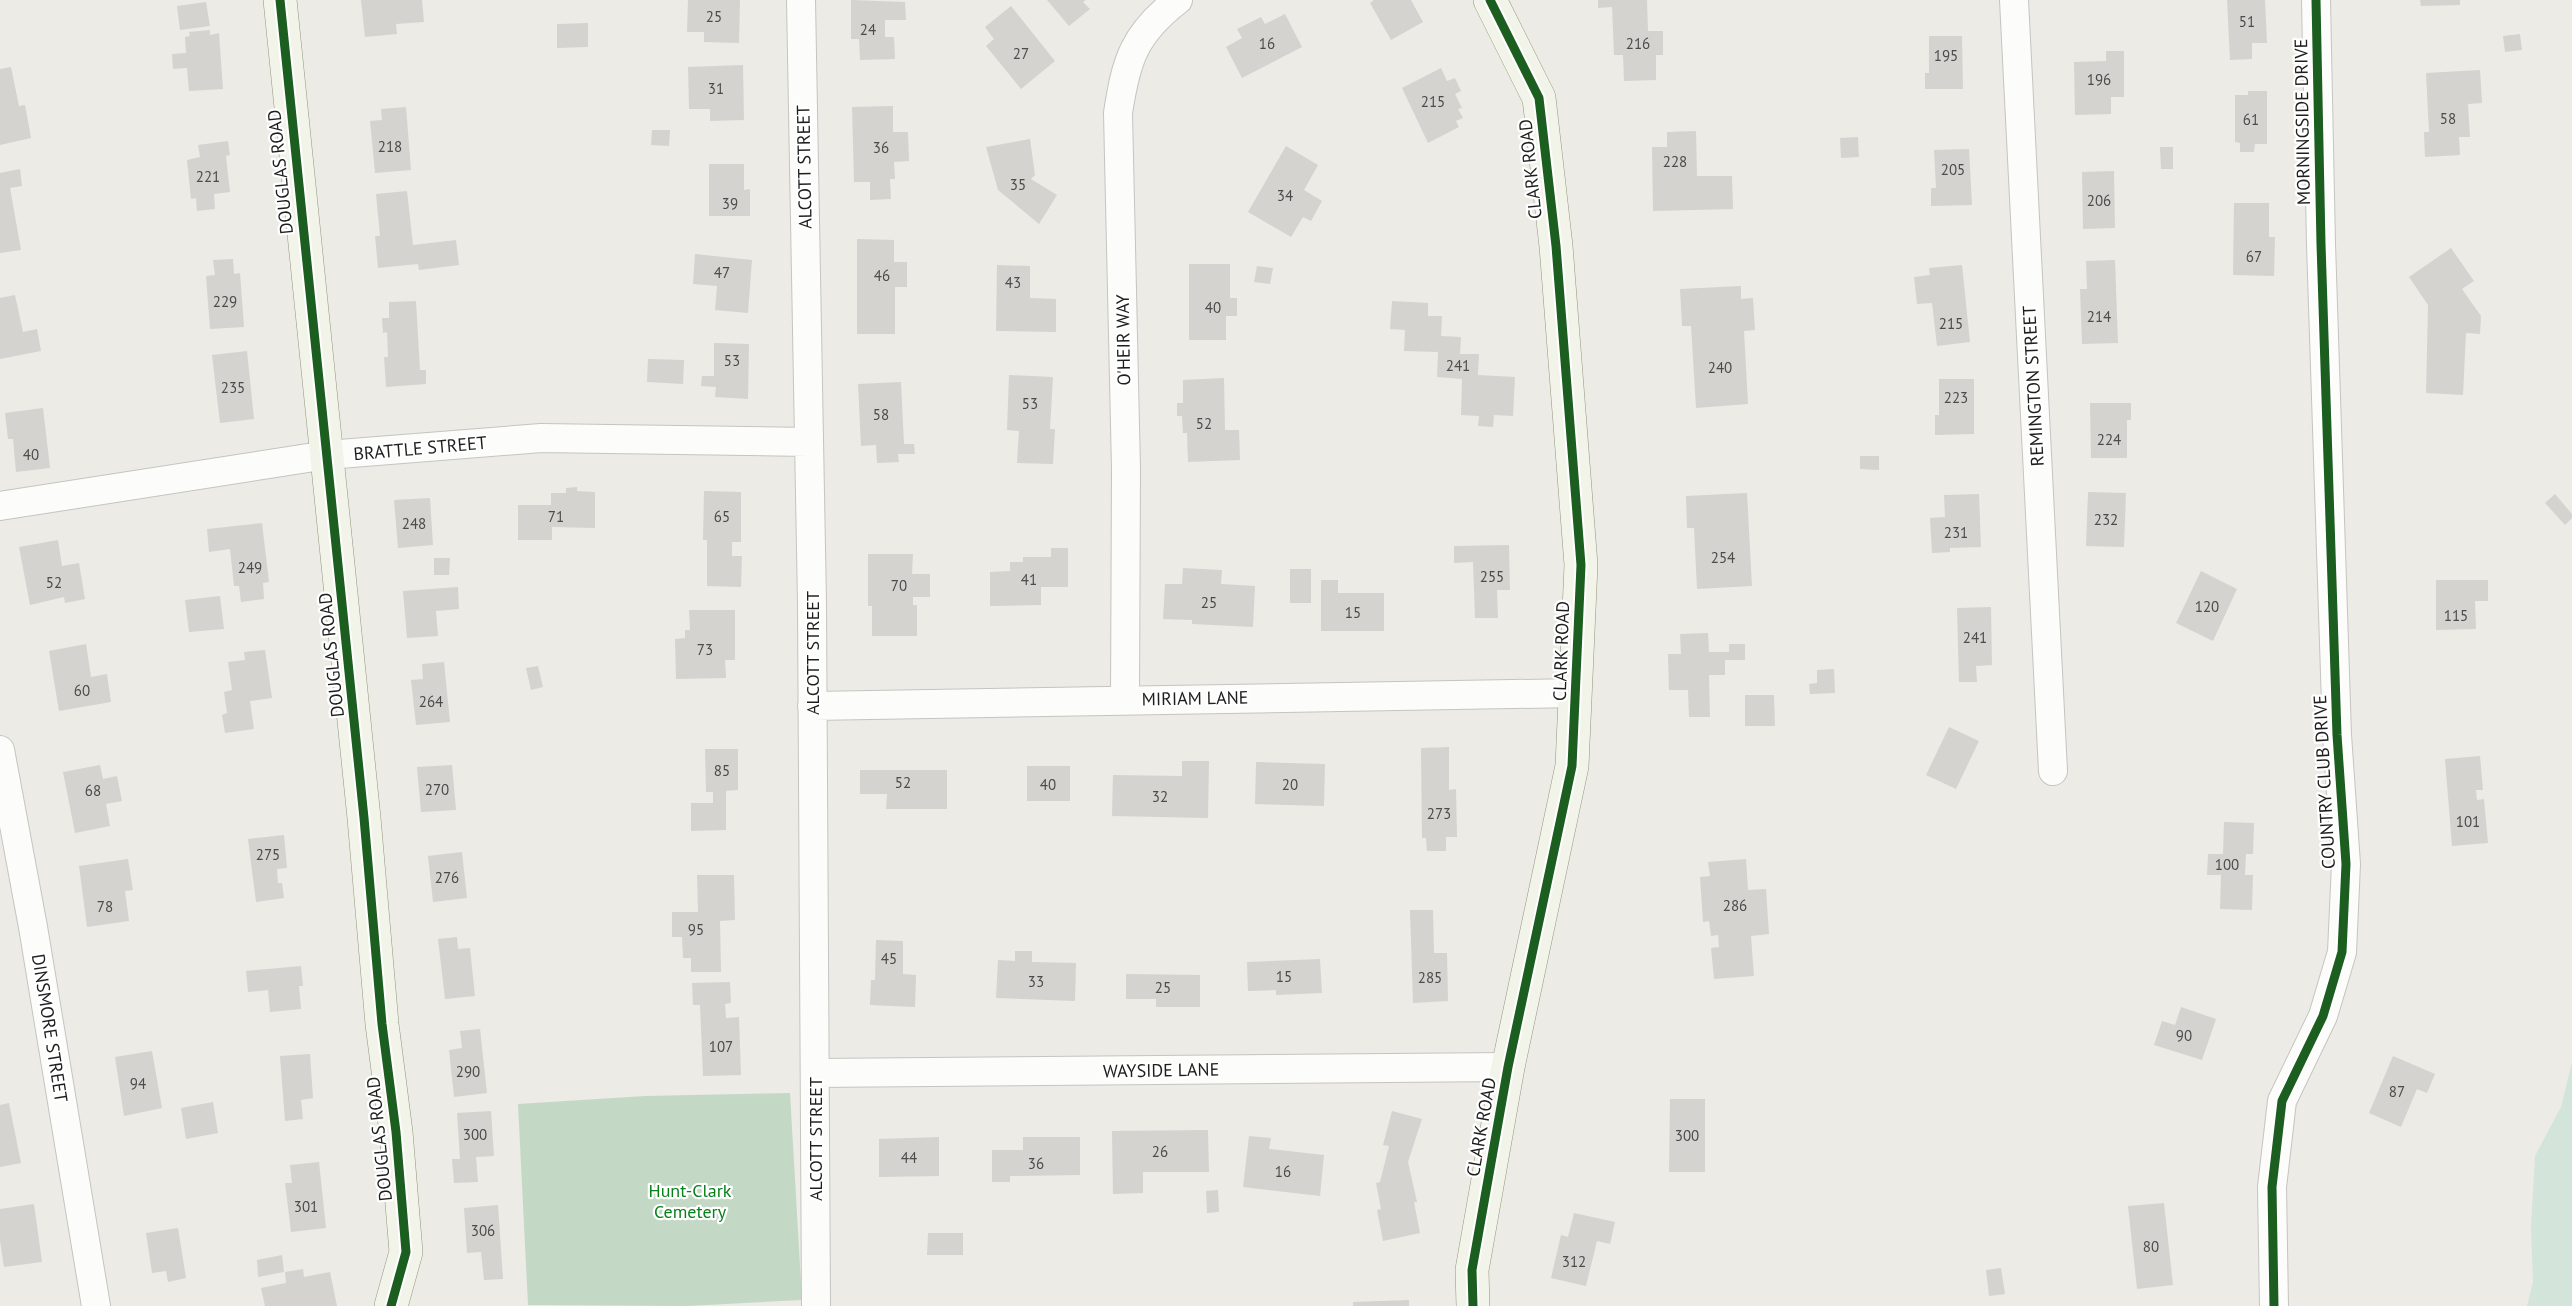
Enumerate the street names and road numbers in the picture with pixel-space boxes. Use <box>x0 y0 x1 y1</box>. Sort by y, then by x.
street label: MORNINGSIDE DRIVE <box>2289 39 2315 205</box>
street label: ALCOTT STREET <box>791 105 817 229</box>
street label: DOUGLAS ROAD <box>262 109 298 235</box>
street label: CLARK ROAD <box>1513 118 1547 220</box>
street label: O'HEIR WAY <box>1111 294 1135 386</box>
street label: REMINGTON STREET <box>2017 305 2049 467</box>
street label: BRATTLE STREET <box>352 431 488 465</box>
street label: ALCOTT STREET <box>801 591 824 715</box>
street label: DOUGLAS ROAD <box>313 592 349 718</box>
street label: CLARK ROAD <box>1548 600 1574 702</box>
street label: MIRIAM LANE <box>1141 686 1249 710</box>
street label: COUNTRY CLUB DRIVE <box>2308 694 2340 870</box>
street label: DINSMORE STREET <box>27 952 73 1104</box>
street label: WAYSIDE LANE <box>1103 1057 1219 1083</box>
street label: DOUGLAS ROAD <box>361 1076 397 1202</box>
street label: CLARK ROAD <box>1461 1076 1501 1178</box>
street label: ALCOTT STREET <box>804 1077 827 1201</box>

